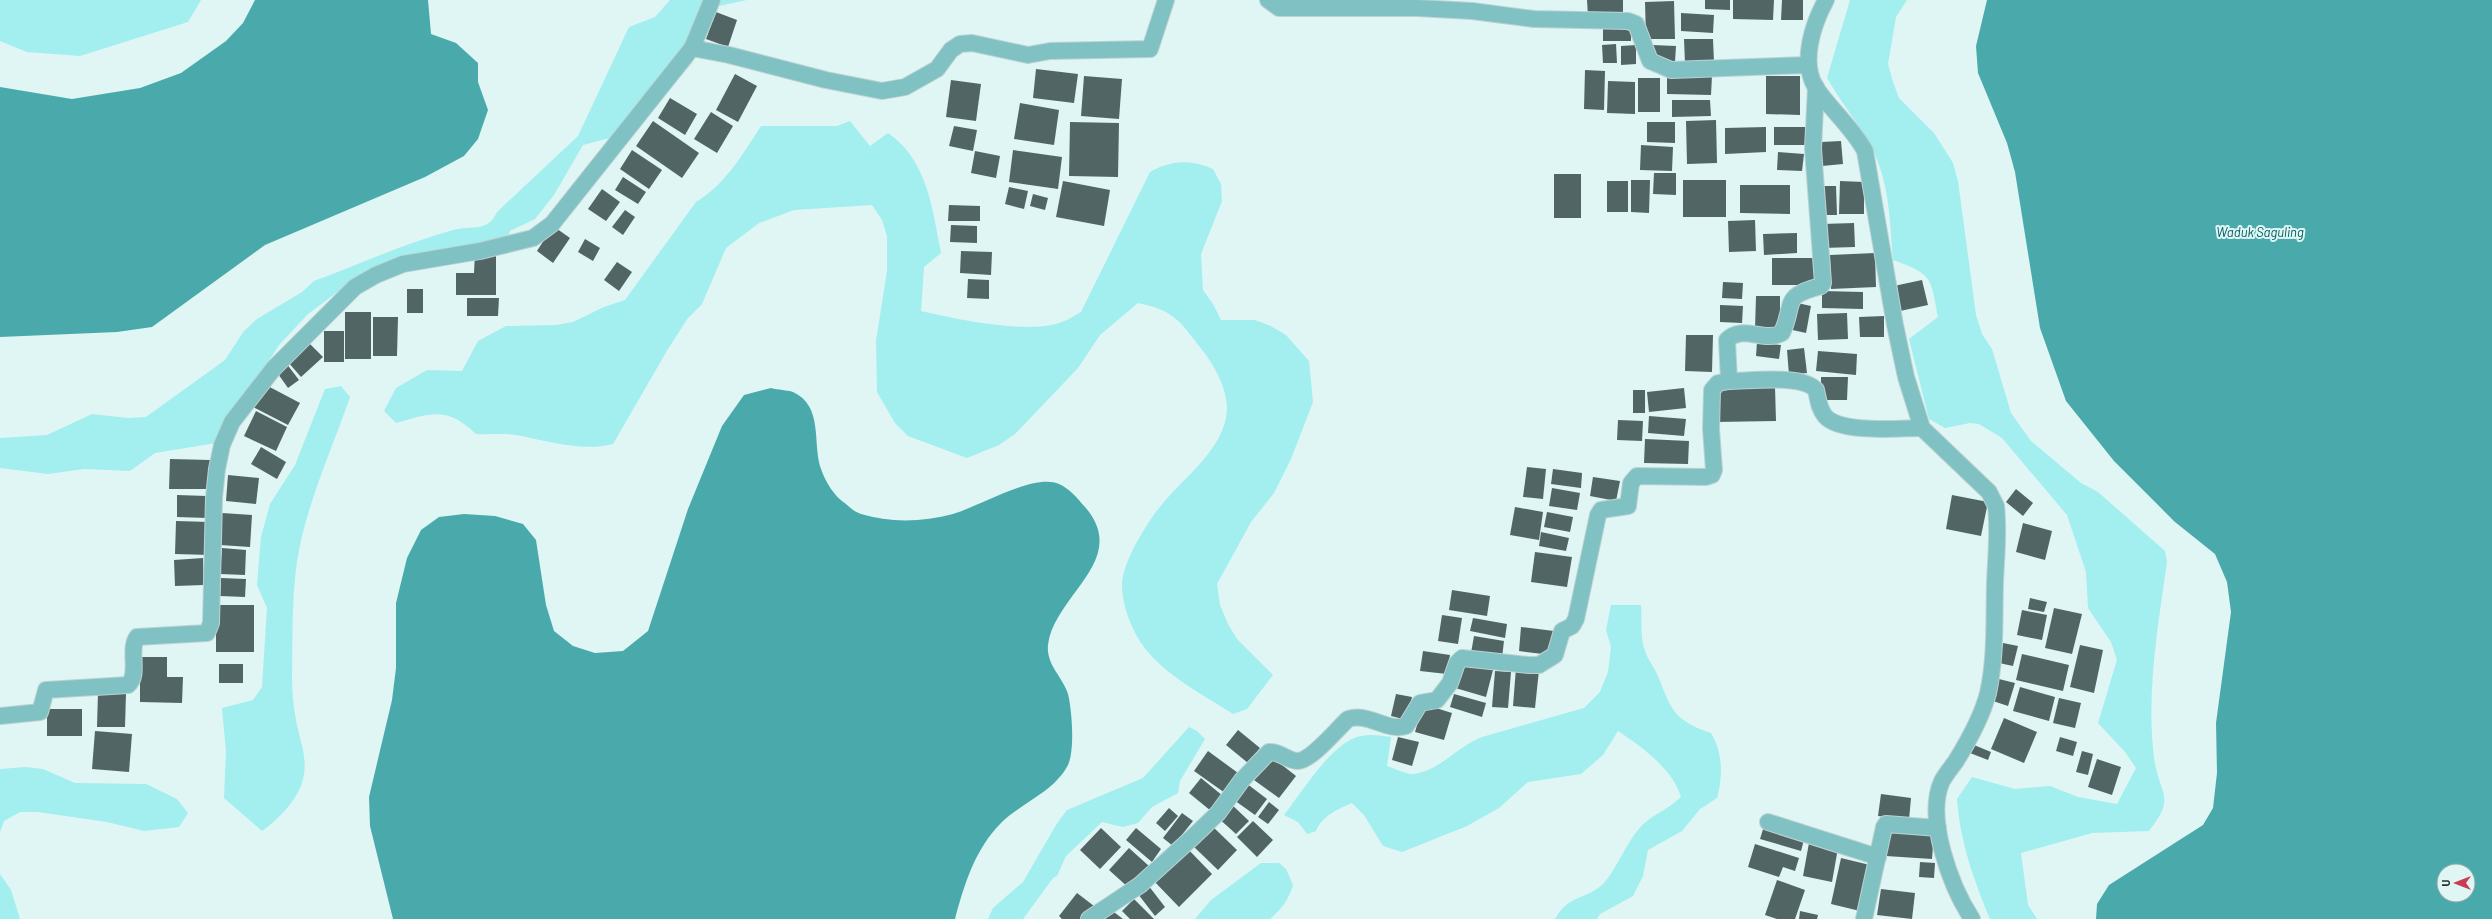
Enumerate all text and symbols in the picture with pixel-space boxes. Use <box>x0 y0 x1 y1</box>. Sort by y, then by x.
water label: Waduk Saguling <box>2216 224 2304 240</box>
north arrow <box>2436 863 2476 903</box>
text: U <box>2439 879 2452 886</box>

